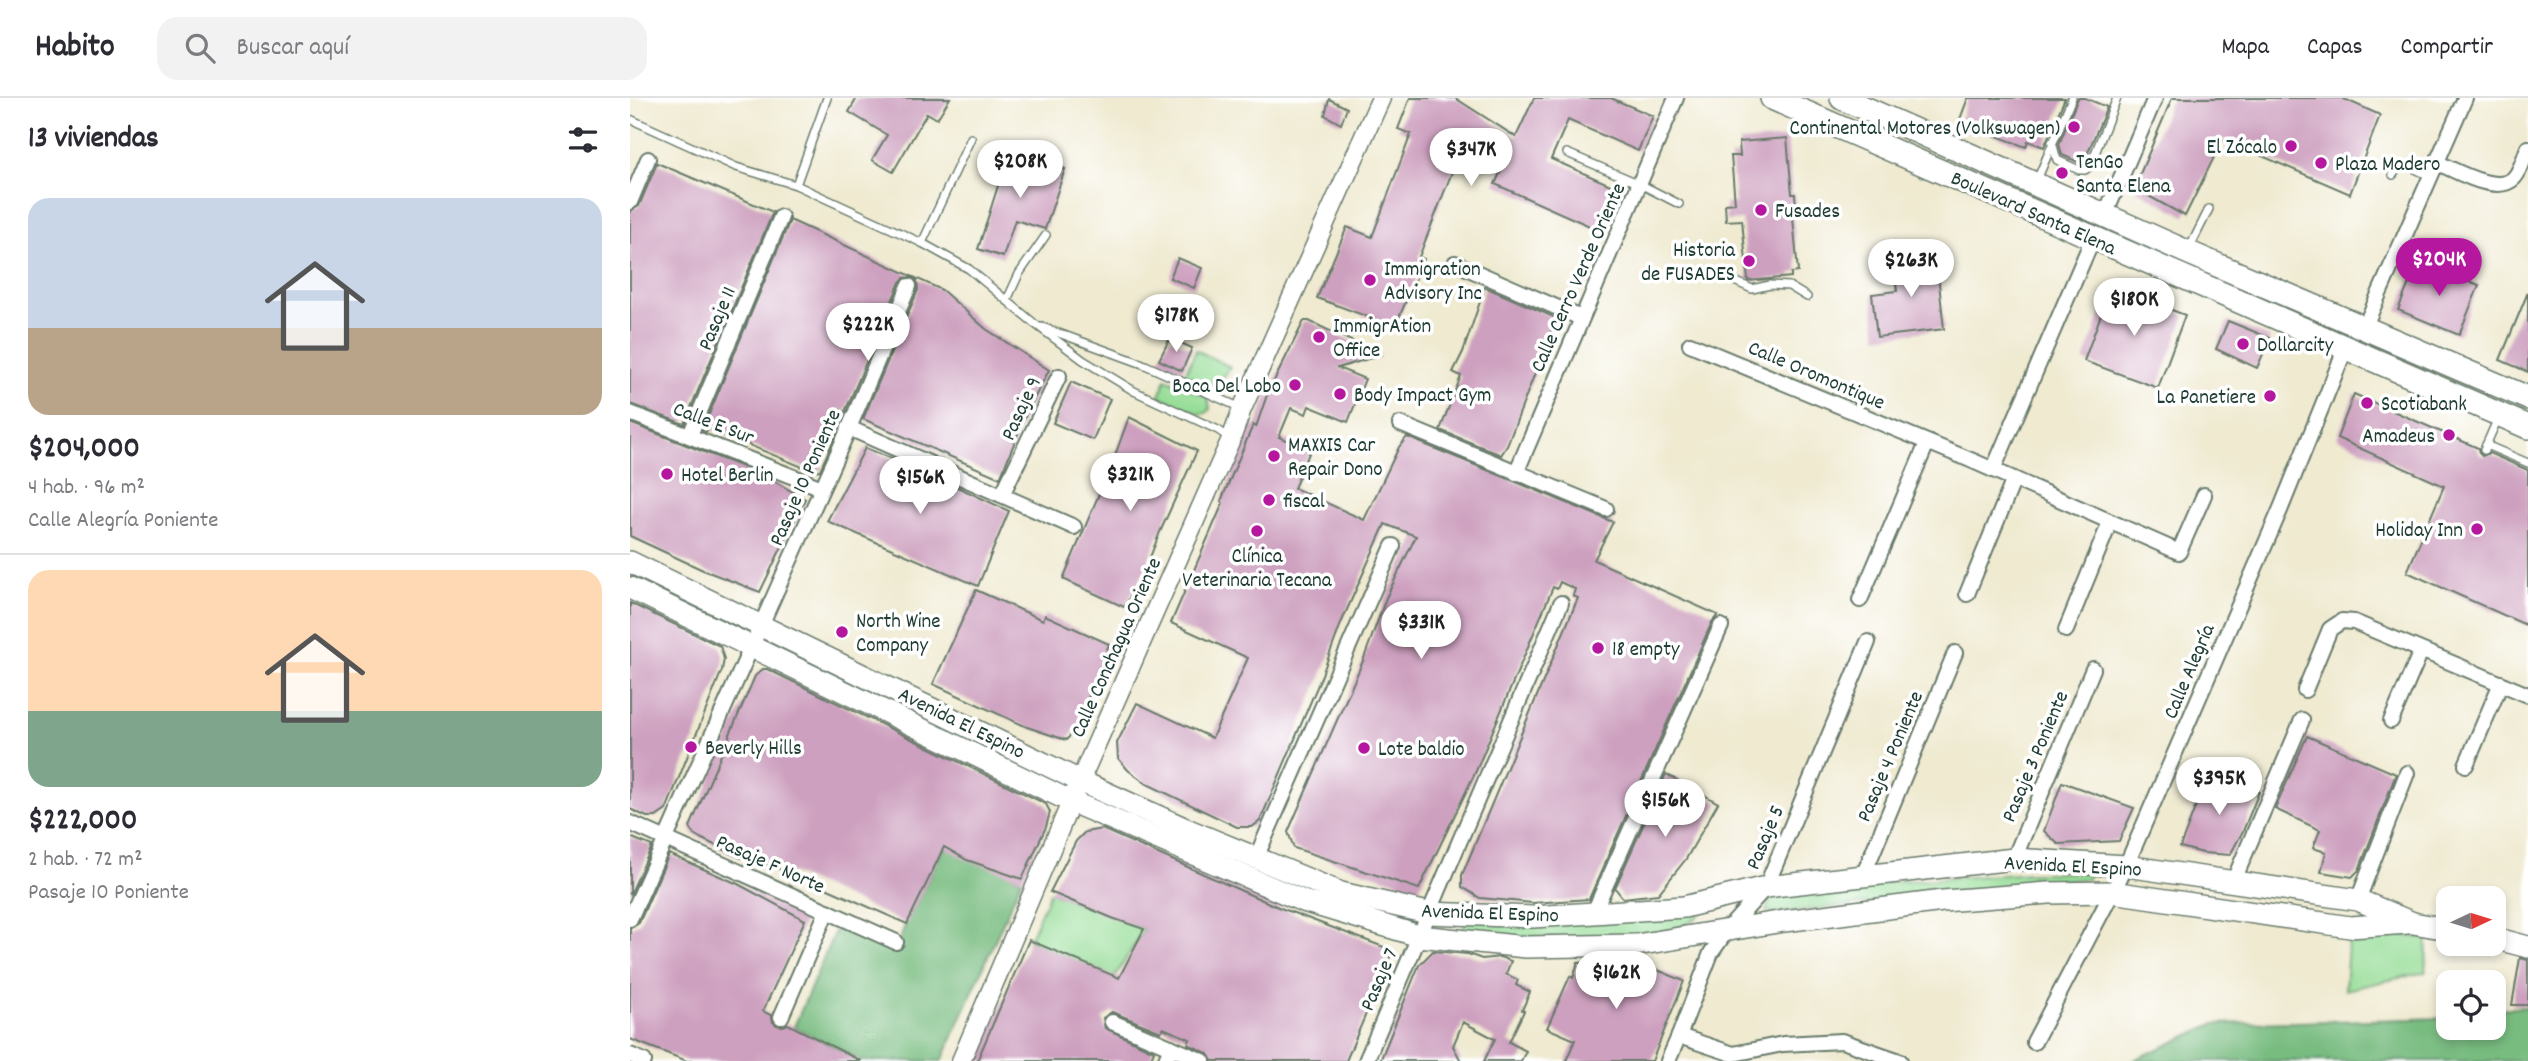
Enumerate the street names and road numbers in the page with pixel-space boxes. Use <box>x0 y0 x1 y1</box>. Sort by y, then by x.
street label: Boulevard Santa Elena <box>1945 165 2121 265</box>
street label: Calle Cerro Verde Oriente <box>1524 179 1635 378</box>
street label: Pasaje 11 <box>692 283 746 356</box>
street label: Calle Oromontique <box>1743 334 1889 419</box>
street label: Pasaje 9 <box>995 372 1051 446</box>
street label: Calle E Sur <box>668 396 758 454</box>
street label: Pasaje 10 Poniente <box>763 405 850 551</box>
street label: Calle Conchagua Oriente <box>1065 553 1171 743</box>
street label: Calle Alegría <box>2157 619 2225 724</box>
street label: Avenida El Espino <box>892 681 1029 768</box>
street label: Pasaje 4 Poniente <box>1851 687 1933 827</box>
street label: Pasaje 3 Poniente <box>1996 687 2078 828</box>
street label: Pasaje 5 <box>1740 801 1794 875</box>
street label: Pasaje F Norte <box>711 828 829 903</box>
street label: Avenida El Espino <box>2003 849 2142 887</box>
street label: Avenida El Espino <box>1421 898 1559 932</box>
street label: Pasaje 7 <box>1354 944 1407 1016</box>

